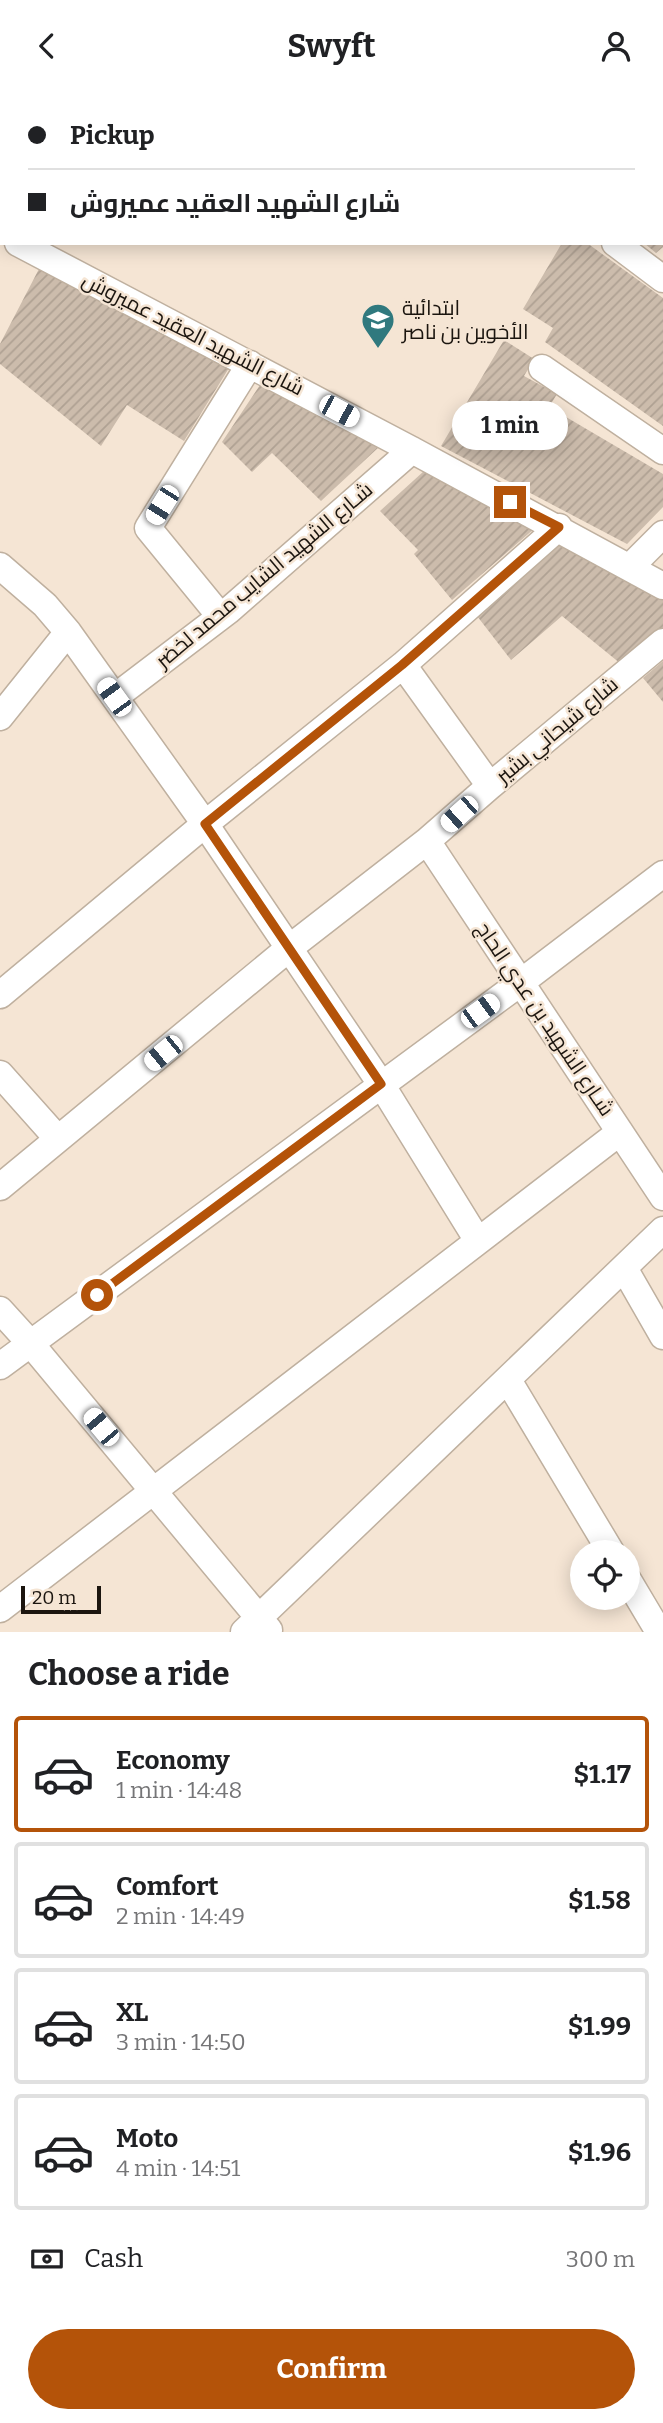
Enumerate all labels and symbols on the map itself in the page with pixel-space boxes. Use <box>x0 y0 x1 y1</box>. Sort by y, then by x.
street label: شارع الشهيد العقيد عميروش <box>77 267 308 402</box>
place label: ابتدائية الأخوين بن ناصر <box>401 295 529 345</box>
school or university icon: ابتدائية الأخوين بن ناصر <box>359 301 397 350</box>
car <box>316 392 363 430</box>
callout: 1 min <box>452 401 568 449</box>
street label: شـارع الشهيد الشايب محمد لخضر <box>149 477 378 675</box>
car <box>142 482 183 528</box>
route end <box>494 486 526 518</box>
street label: شارع شيحاني بشير <box>490 671 625 792</box>
car <box>94 674 135 720</box>
car <box>437 792 482 836</box>
street label: شـارع الشهيد بن عدي الحاج <box>468 917 620 1123</box>
car <box>457 990 504 1032</box>
car <box>141 1032 186 1074</box>
route start <box>81 1279 113 1311</box>
car <box>80 1404 123 1450</box>
scale bar <box>21 1583 102 1615</box>

